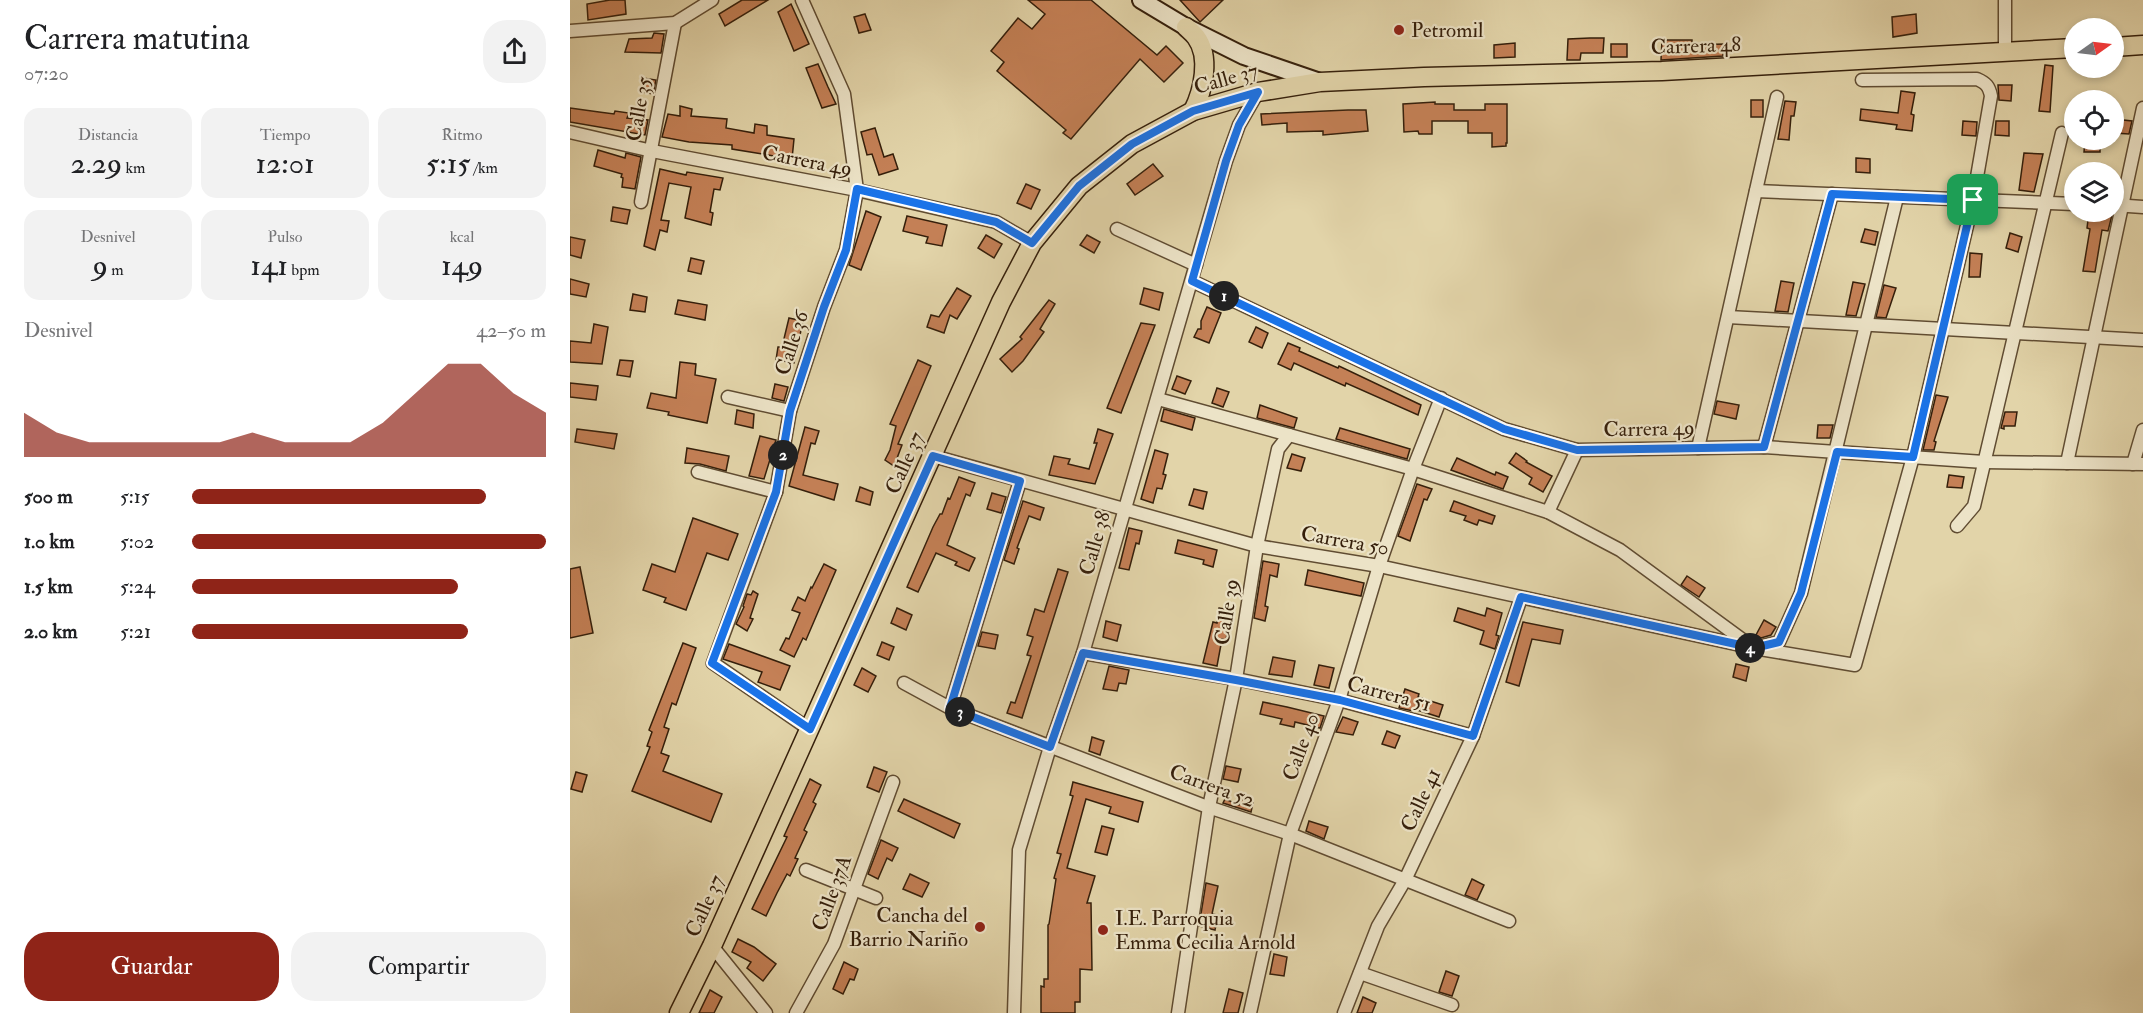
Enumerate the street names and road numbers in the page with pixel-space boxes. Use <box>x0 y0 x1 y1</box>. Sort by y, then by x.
street label: Carrera 48 <box>1650 31 1742 61</box>
street label: Calle 37 <box>1191 57 1262 101</box>
street label: Calle 35 <box>620 74 658 143</box>
street label: Carrera 49 <box>760 139 854 183</box>
street label: Calle 36 <box>769 306 816 379</box>
street label: Carrera 49 <box>1603 415 1695 443</box>
street label: Calle 37 <box>879 427 931 498</box>
street label: Calle 38 <box>1073 508 1117 578</box>
street label: Carrera 50 <box>1299 520 1391 562</box>
street label: Calle 39 <box>1208 577 1246 647</box>
street label: Carrera 51 <box>1344 670 1434 718</box>
street label: Calle 40 <box>1276 710 1326 784</box>
street label: Carrera 52 <box>1166 758 1258 814</box>
street label: Calle 41 <box>1395 764 1447 836</box>
street label: Calle 37A <box>806 851 858 935</box>
street label: Calle 37 <box>679 870 731 941</box>

